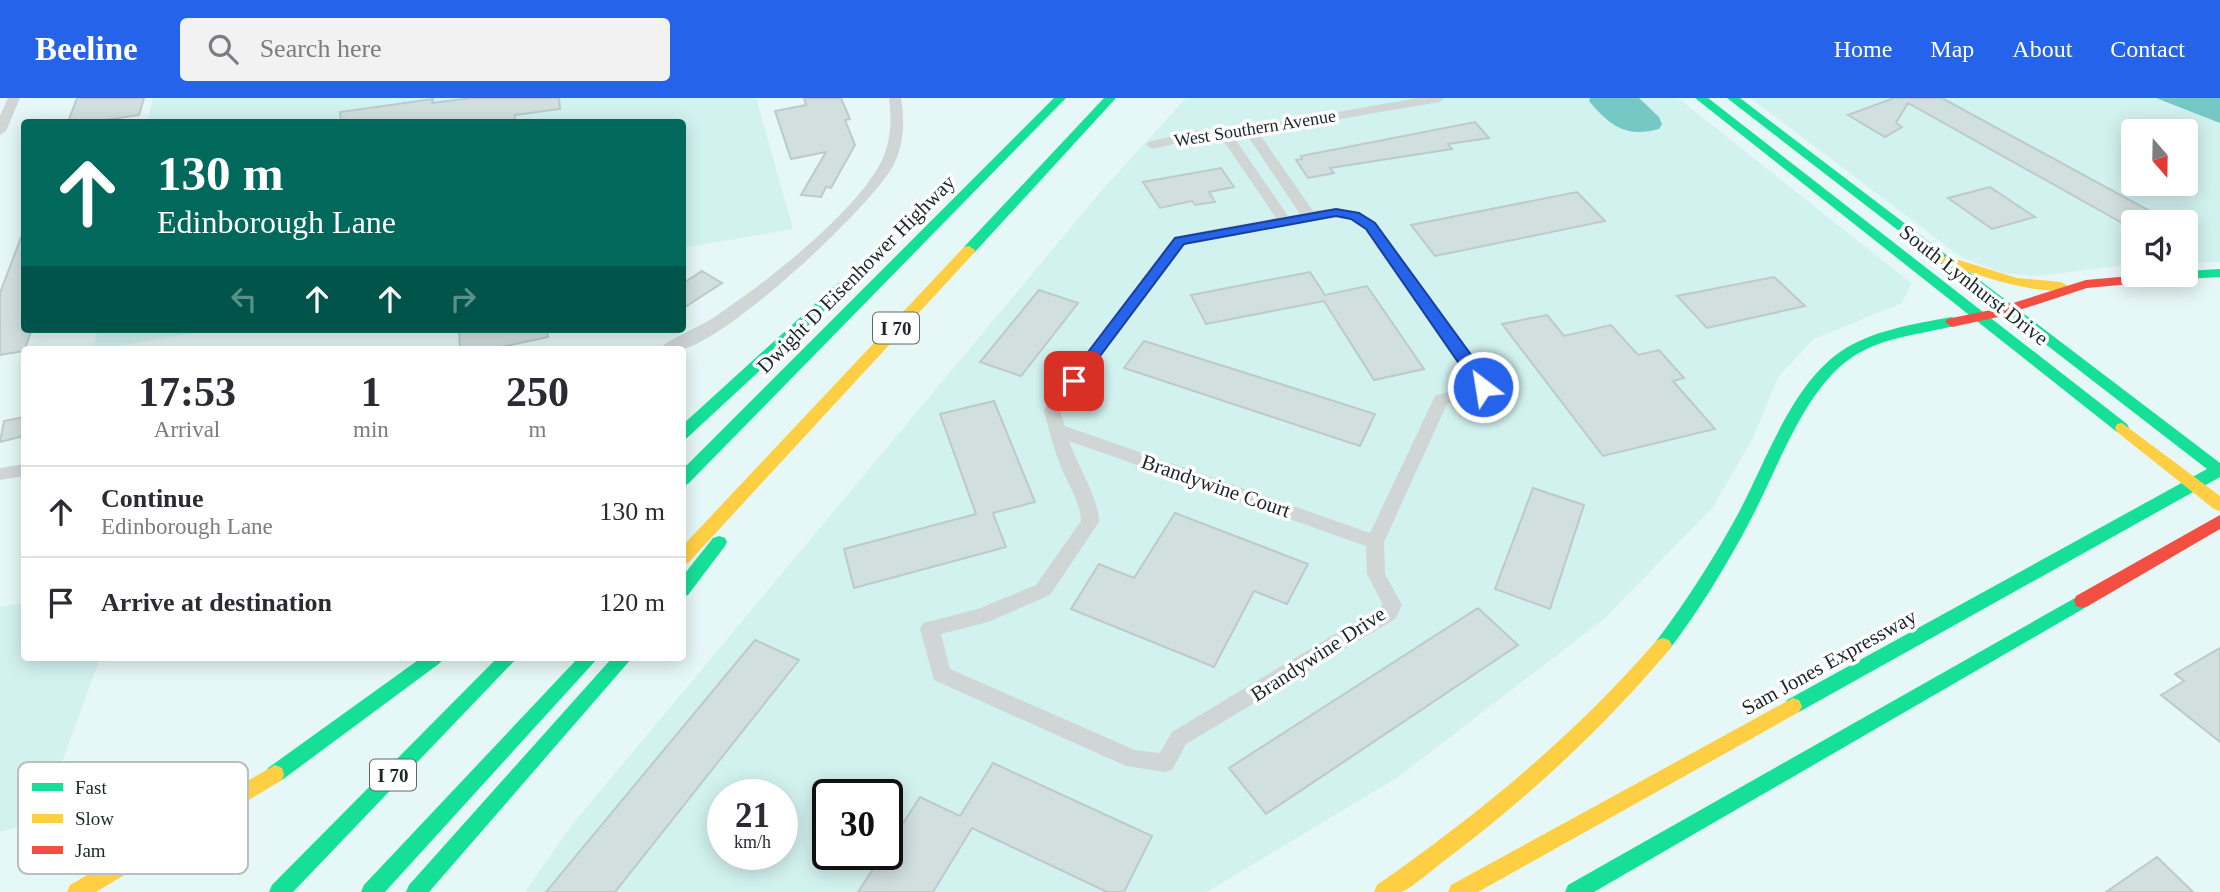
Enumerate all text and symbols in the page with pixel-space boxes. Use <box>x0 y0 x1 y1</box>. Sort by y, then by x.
search box <box>180 18 670 81</box>
icon: search <box>204 30 242 68</box>
text: Beeline <box>35 31 138 67</box>
text: Search here <box>260 34 382 63</box>
text: Home <box>1834 36 1892 62</box>
text: Map <box>1930 36 1974 62</box>
text: About <box>2012 36 2072 62</box>
text: Contact <box>2110 36 2185 62</box>
street label: West Southern Avenue <box>1173 105 1337 151</box>
north arrow <box>2121 119 2198 196</box>
map controls <box>2121 119 2198 287</box>
text: 130 m <box>157 146 284 201</box>
icon: ahead <box>42 147 133 238</box>
street label: Dwight D Eisenhower Highway <box>752 170 960 378</box>
text: Edinborough Lane <box>157 204 396 240</box>
button: sound <box>2121 210 2198 287</box>
street label: South Lynhurst Drive <box>1895 220 2053 350</box>
icon: left <box>225 280 263 318</box>
icon: ahead <box>298 280 336 318</box>
icon: ahead <box>371 280 409 318</box>
icon: right <box>444 280 482 318</box>
road number: I 70 <box>873 312 919 344</box>
position arrow <box>1446 350 1520 424</box>
pin <box>1044 351 1104 411</box>
icon: arrive <box>1055 362 1093 400</box>
text: 17:53 <box>138 369 236 415</box>
text: 1 <box>360 369 381 415</box>
text: 250 <box>506 369 569 415</box>
text: Arrival <box>154 417 220 442</box>
text: min <box>353 417 389 442</box>
text: m <box>528 417 546 442</box>
street label: Brandywine Court <box>1138 449 1294 523</box>
text: Continue <box>101 484 204 513</box>
icon: ahead <box>42 493 80 531</box>
text: 130 m <box>599 497 665 526</box>
text: Edinborough Lane <box>101 514 273 539</box>
icon: arrive <box>42 584 80 622</box>
text: Arrive at destination <box>101 588 332 617</box>
text: 120 m <box>599 588 665 617</box>
street label: Brandywine Drive <box>1246 602 1390 706</box>
street label: Sam Jones Expressway <box>1737 604 1921 720</box>
road number: I 70 <box>370 760 416 790</box>
legend <box>18 762 248 874</box>
text: Fast <box>75 777 107 798</box>
speed limit sign: 30 <box>812 779 903 870</box>
text: 21 <box>735 796 770 835</box>
text: Slow <box>75 808 114 829</box>
text: km/h <box>734 832 771 852</box>
text: Jam <box>75 840 106 861</box>

